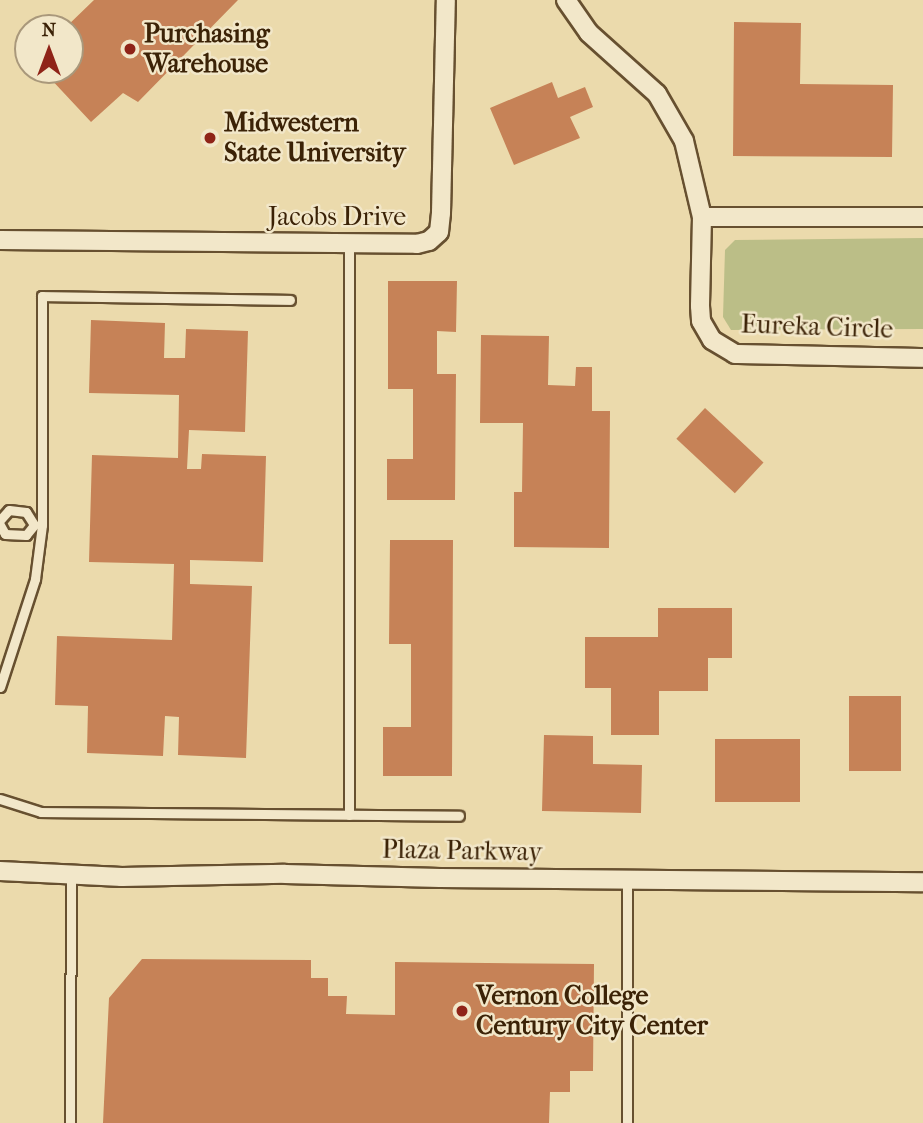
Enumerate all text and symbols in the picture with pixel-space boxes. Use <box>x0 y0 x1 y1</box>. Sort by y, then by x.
north arrow <box>14 14 84 84</box>
place label: Purchasing Warehouse <box>144 18 270 80</box>
text: N <box>42 19 56 41</box>
marker: Purchasing Warehouse <box>122 41 138 57</box>
place label: Midwestern State University <box>224 107 406 168</box>
marker: Midwestern State University <box>202 130 218 146</box>
street label: Jacobs Drive <box>268 201 406 233</box>
street label: Eureka Circle <box>740 309 894 345</box>
street label: Plaza Parkway <box>382 834 542 868</box>
place label: Vernon College Century City Center <box>476 980 708 1042</box>
marker: Vernon College Century City Center <box>454 1003 470 1019</box>

